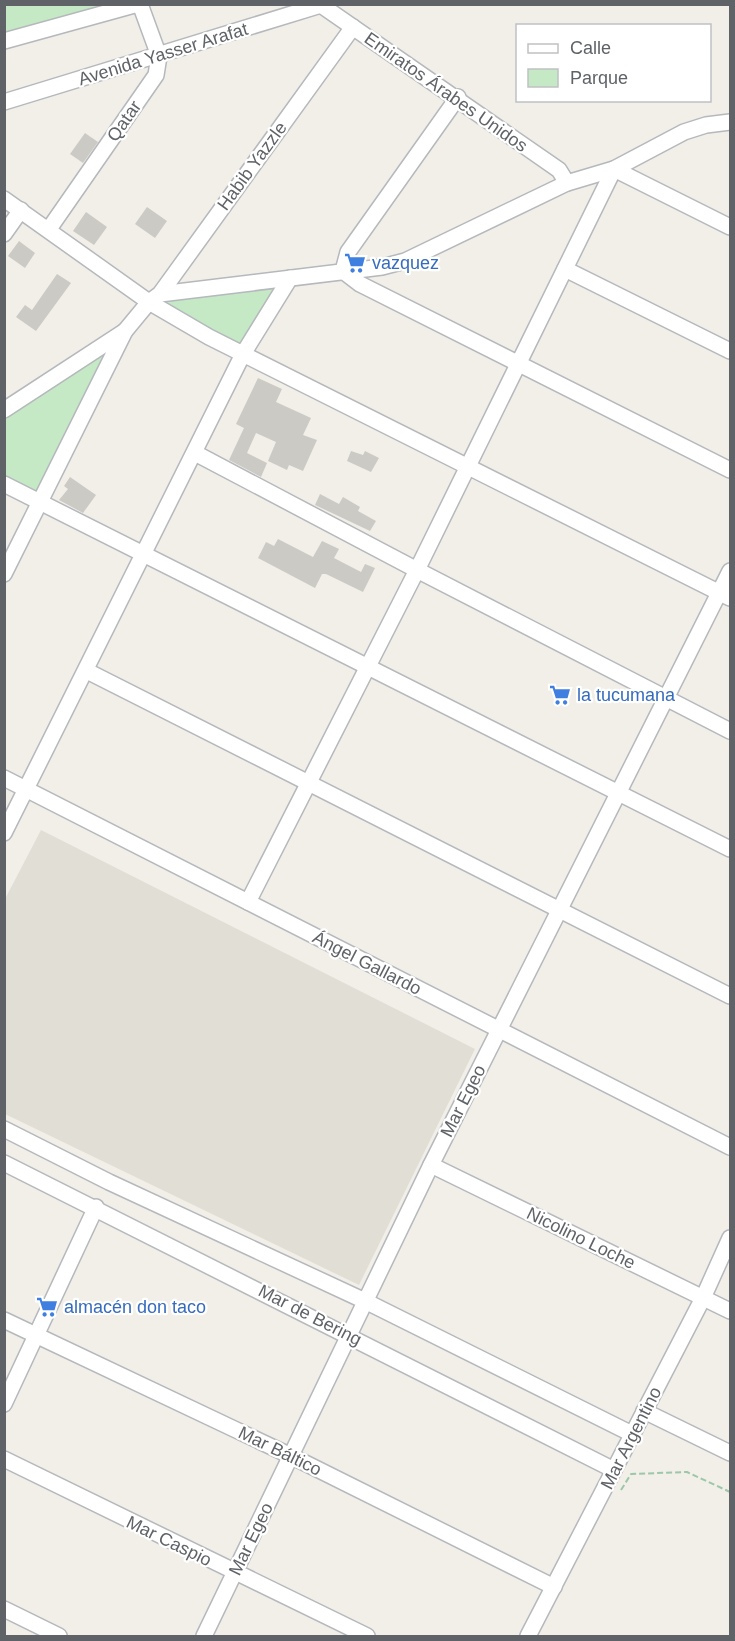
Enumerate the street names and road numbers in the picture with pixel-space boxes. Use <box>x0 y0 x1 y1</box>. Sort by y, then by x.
street label: Avenida Yasser Arafat <box>76 19 250 89</box>
street label: Emiratos Árabes Unidos <box>361 28 531 156</box>
street label: Qatar <box>103 97 145 145</box>
street label: Habib Yazzle <box>213 118 291 214</box>
street label: Ángel Gallardo <box>309 927 425 999</box>
street label: Mar Egeo <box>436 1062 490 1140</box>
street label: Nicolino Loche <box>524 1203 638 1273</box>
street label: Mar de Bering <box>255 1280 365 1350</box>
street label: Mar Argentino <box>597 1384 665 1492</box>
street label: Mar Báltico <box>235 1422 325 1480</box>
street label: Mar Egeo <box>225 1500 277 1578</box>
street label: Mar Caspio <box>123 1512 215 1570</box>

